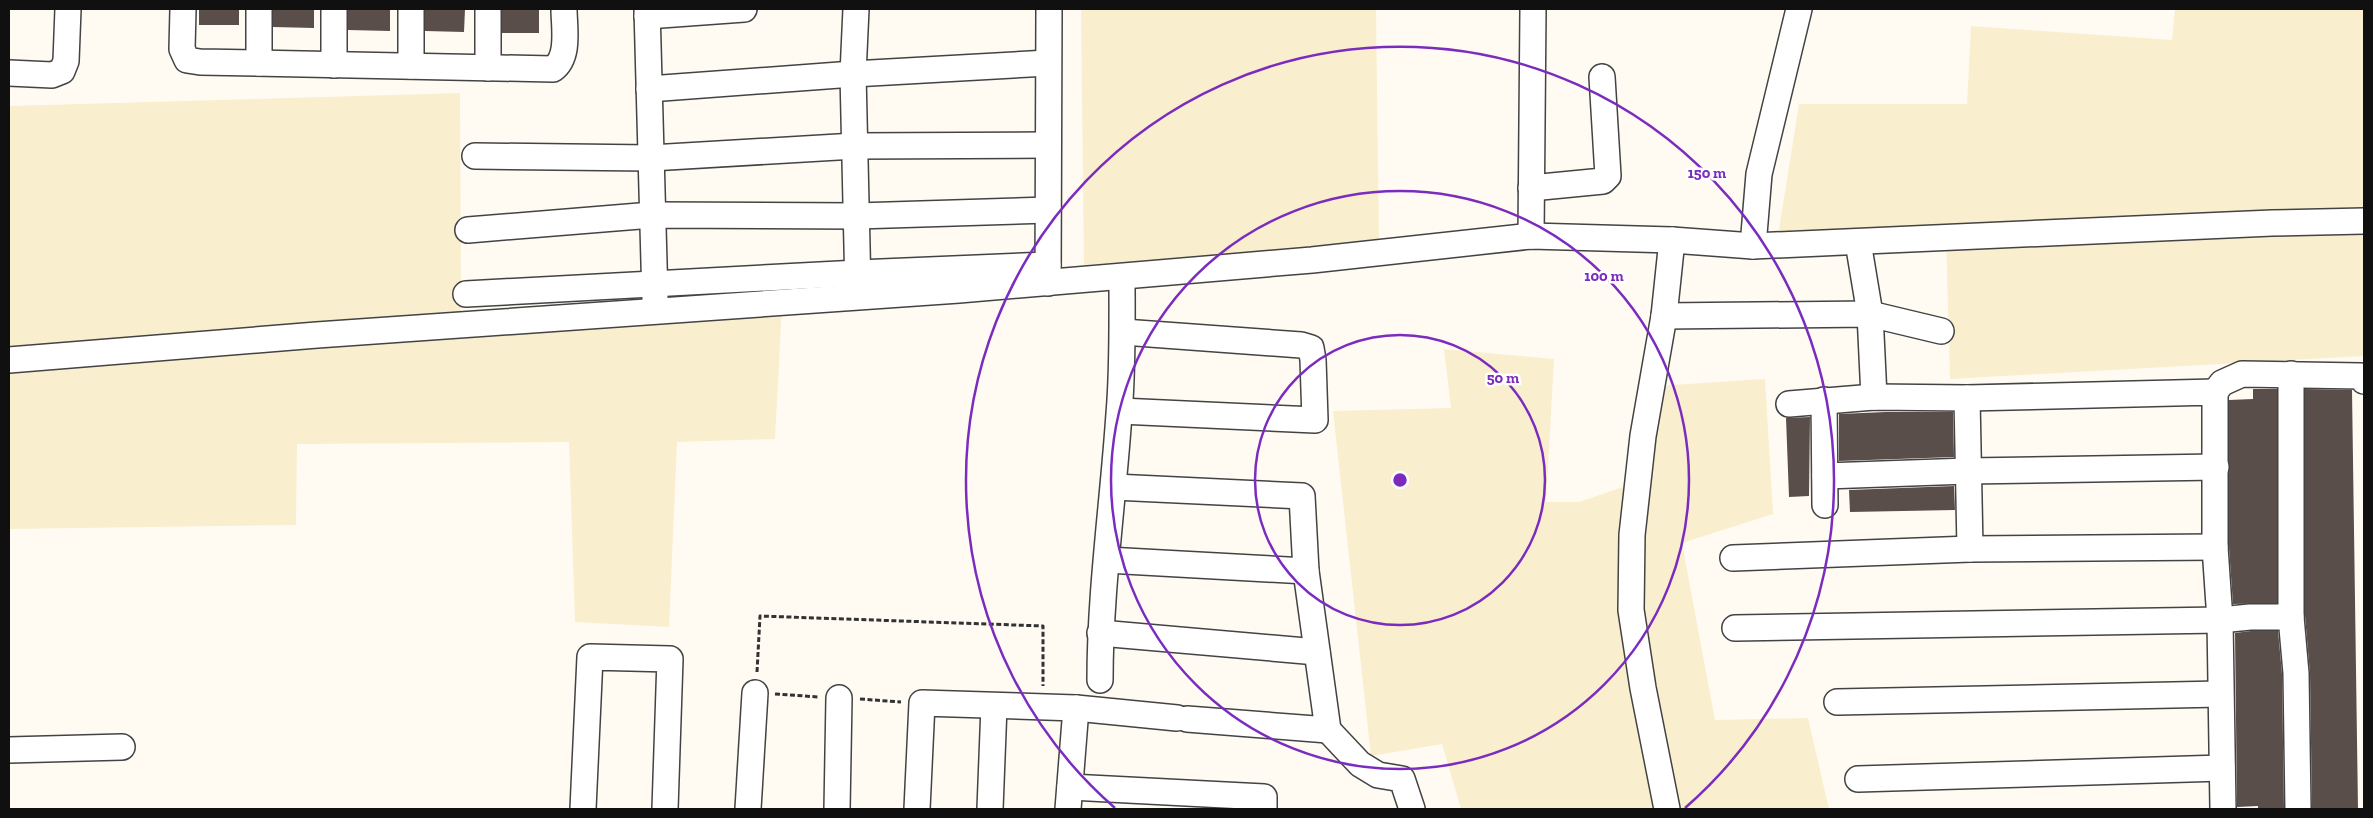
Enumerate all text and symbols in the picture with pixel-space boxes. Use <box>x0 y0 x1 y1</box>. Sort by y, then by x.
text: 150 m <box>1688 164 1726 182</box>
text: 100 m <box>1584 267 1624 285</box>
text: 50 m <box>1487 369 1519 387</box>
centre of rings <box>1391 471 1409 489</box>

